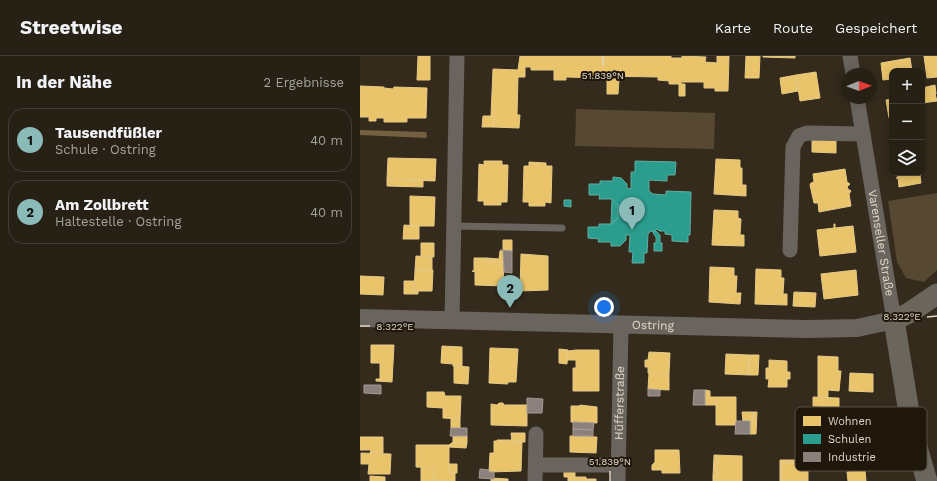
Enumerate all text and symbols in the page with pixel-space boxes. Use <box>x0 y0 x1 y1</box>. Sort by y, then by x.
text: Streetwise <box>20 16 123 39</box>
text: Karte <box>715 20 751 36</box>
text: Route <box>773 20 813 36</box>
text: Gespeichert <box>835 20 917 36</box>
north arrow <box>841 68 877 104</box>
map controls <box>889 68 925 176</box>
button: + <box>889 68 925 104</box>
text: 51.839°N <box>582 70 624 81</box>
text: In der Nähe <box>16 72 112 92</box>
text: 2 Ergebnisse <box>263 75 344 90</box>
button: − <box>889 104 925 140</box>
text: Tausendfüßler <box>55 124 162 142</box>
text: 1 <box>27 133 33 148</box>
text: 40 m <box>310 133 343 148</box>
button: layers <box>889 140 925 176</box>
text: Schule · Ostring <box>55 142 156 157</box>
street label: Varenseller Straße <box>865 189 897 297</box>
text: Am Zollbrett <box>55 196 149 214</box>
pin: 1 <box>619 197 645 230</box>
text: 2 <box>26 205 34 220</box>
text: 40 m <box>310 205 343 220</box>
text: Haltestelle · Ostring <box>55 214 181 229</box>
pin: 2 <box>497 275 523 308</box>
your location <box>594 297 614 317</box>
text: 8.322°E <box>883 311 921 322</box>
street label: Ostring <box>632 318 675 333</box>
text: 8.322°E <box>376 321 414 332</box>
street label: Hüfferstraße <box>612 366 627 440</box>
legend <box>795 407 927 471</box>
text: Wohnen <box>828 415 872 428</box>
text: Schulen <box>828 433 871 446</box>
text: Industrie <box>828 451 876 464</box>
text: 51.839°N <box>589 456 631 467</box>

